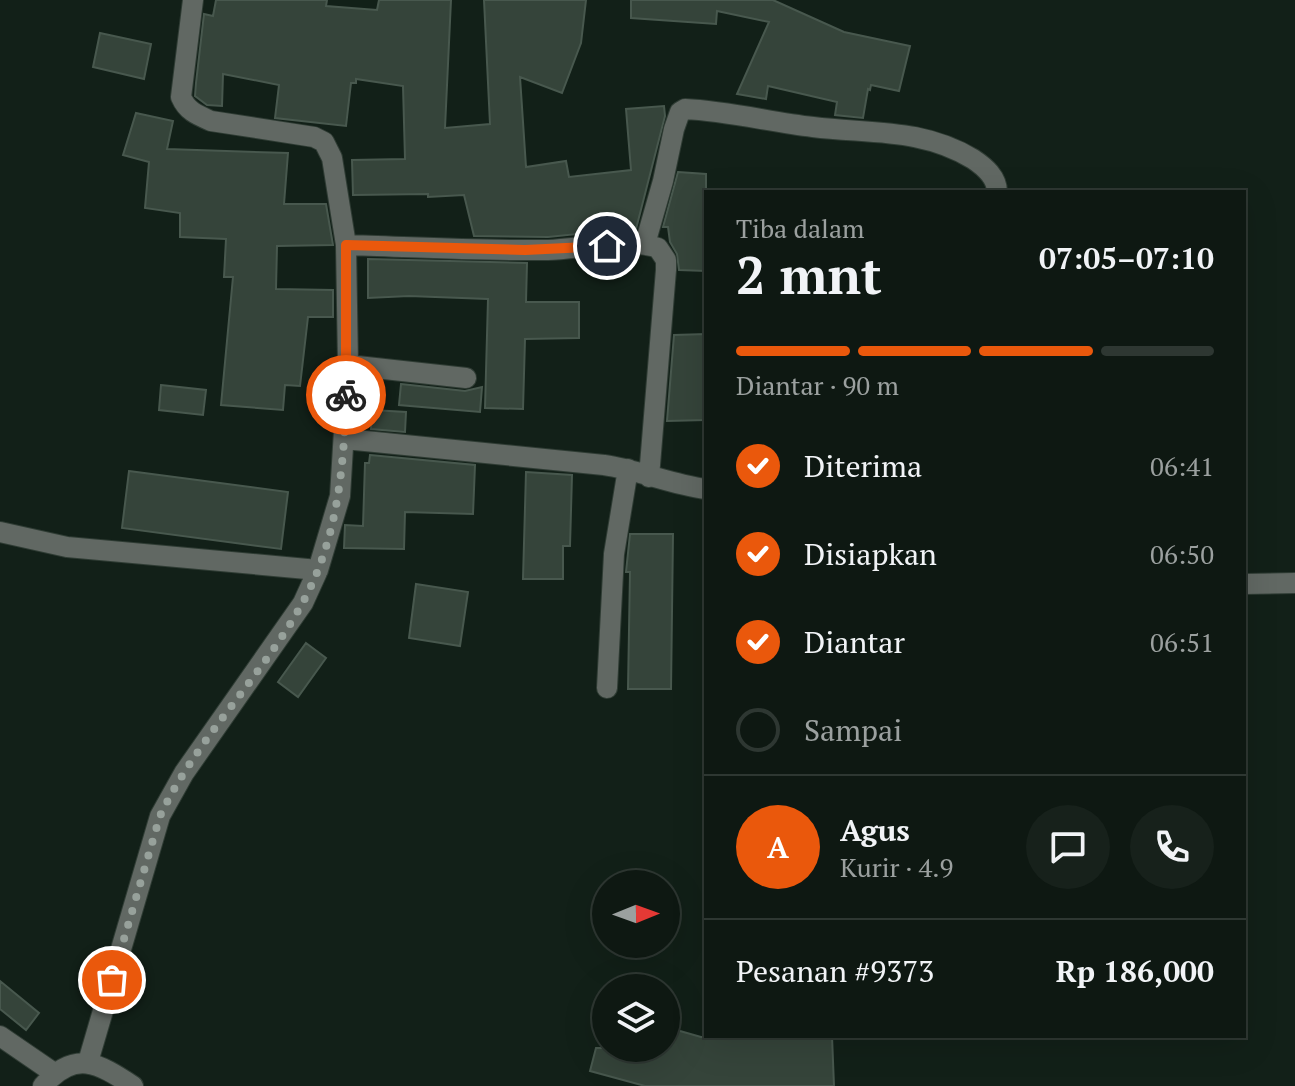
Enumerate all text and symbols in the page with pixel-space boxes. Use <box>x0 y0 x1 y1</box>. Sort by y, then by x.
text: Tiba dalam <box>736 211 865 245</box>
pin <box>573 212 641 280</box>
icon: home <box>585 224 629 268</box>
text: 07:05–07:10 <box>1039 238 1214 278</box>
text: 2 mnt <box>736 240 882 309</box>
courier <box>306 355 386 435</box>
text: Diantar · 90 m <box>736 368 899 402</box>
icon: bike <box>324 373 368 417</box>
icon: check <box>736 444 780 488</box>
text: Diterima <box>804 446 922 486</box>
text: 06:41 <box>1150 449 1214 483</box>
icon: check <box>736 532 780 576</box>
text: Disiapkan <box>804 534 937 574</box>
text: 06:50 <box>1150 537 1214 571</box>
icon: check <box>736 620 780 664</box>
text: Diantar <box>804 622 905 662</box>
text: 06:51 <box>1150 625 1214 659</box>
text: Sampai <box>804 710 902 750</box>
button: chat <box>1026 805 1110 889</box>
button: phone <box>1130 805 1214 889</box>
text: Agus <box>840 810 910 850</box>
text: A <box>767 827 789 867</box>
text: Kurir · 4.9 <box>840 850 953 884</box>
north arrow <box>592 870 680 958</box>
map controls <box>592 870 680 1062</box>
pin <box>78 946 146 1014</box>
text: Pesanan #9373 <box>736 951 934 991</box>
text: Rp 186,000 <box>1056 951 1214 991</box>
icon: bag <box>90 958 134 1002</box>
button: layers <box>592 974 680 1062</box>

